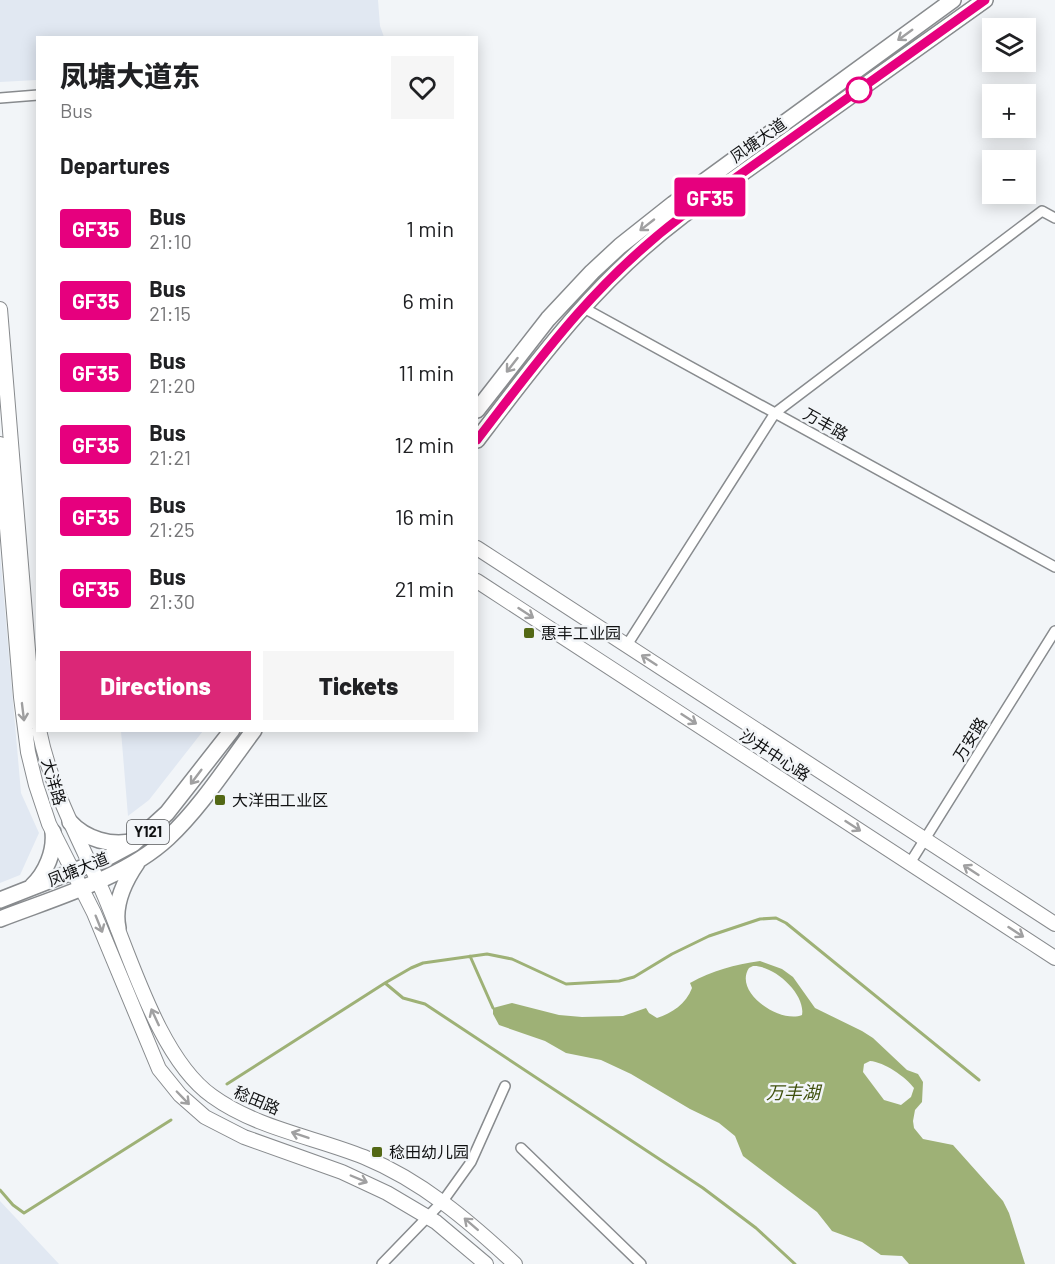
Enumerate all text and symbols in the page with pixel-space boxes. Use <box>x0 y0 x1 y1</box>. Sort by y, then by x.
map controls <box>982 18 1036 204</box>
button: layers <box>982 18 1036 72</box>
one-way arrow <box>898 28 914 41</box>
button: heart <box>391 56 454 119</box>
text: 凤塘大道东 <box>60 58 200 92</box>
unlabelled marker <box>846 77 872 103</box>
button: + <box>982 84 1036 138</box>
text: Bus <box>60 98 93 122</box>
street label: 凤塘大道 <box>726 113 789 166</box>
button: − <box>982 150 1036 204</box>
text: Departures <box>60 152 170 178</box>
line badge: GF35 <box>668 178 752 216</box>
text: GF35 <box>686 185 734 210</box>
text: Bus <box>149 203 186 229</box>
text: 1 min <box>406 215 454 241</box>
text: GF35 <box>72 216 119 241</box>
one-way arrow <box>639 218 655 231</box>
text: 21:10 <box>149 229 192 253</box>
text: Bus <box>149 275 186 301</box>
text: 6 min <box>403 287 454 313</box>
text: GF35 <box>72 288 119 313</box>
text: 21:15 <box>149 301 191 325</box>
text: Bus <box>149 347 186 373</box>
one-way arrow <box>506 356 518 372</box>
text: 11 min <box>398 359 454 385</box>
text: GF35 <box>72 360 119 385</box>
text: 21:20 <box>149 373 196 397</box>
street label: 万丰路 <box>801 404 852 444</box>
text: Bus <box>149 419 186 445</box>
text: 12 min <box>394 431 454 457</box>
text: GF35 <box>72 432 119 457</box>
text: 21:21 <box>149 445 191 469</box>
text: Bus <box>149 491 186 517</box>
text: 16 min <box>395 503 454 529</box>
text: GF35 <box>72 504 119 529</box>
text: 21:25 <box>149 517 195 541</box>
text: Bus <box>149 563 186 589</box>
text: 21 min <box>395 575 454 601</box>
text: GF35 <box>72 576 119 601</box>
text: 21:30 <box>149 589 195 613</box>
one-way arrow <box>517 607 534 619</box>
place label: 惠丰工业园 <box>541 623 621 642</box>
marker: 惠丰工业园 <box>522 626 536 640</box>
button: Directions <box>60 651 251 720</box>
button: Tickets <box>263 651 454 720</box>
one-way arrow <box>641 654 658 666</box>
one-way arrow <box>17 701 28 721</box>
one-way arrow <box>681 713 698 726</box>
street label: 万安路 <box>949 713 990 764</box>
street label: 沙井中心路 <box>737 725 814 784</box>
street label: 大洋路 <box>39 756 70 808</box>
one-way arrow <box>190 769 203 785</box>
place label: 大洋田工业区 <box>232 790 328 809</box>
marker: 大洋田工业区 <box>213 793 227 807</box>
road number: Y121 <box>127 820 169 844</box>
one-way arrow <box>844 820 861 832</box>
street label: 凤塘大道 <box>45 848 111 889</box>
one-way arrow <box>963 863 980 875</box>
one-way arrow <box>94 914 105 933</box>
one-way arrow <box>1007 927 1024 939</box>
one-way arrow <box>149 1009 161 1027</box>
street label: 稔田路 <box>231 1081 283 1118</box>
water label: 万丰湖 <box>766 1081 823 1103</box>
one-way arrow <box>176 1091 191 1106</box>
one-way arrow <box>291 1128 310 1139</box>
place label: 稔田幼儿园 <box>389 1142 469 1161</box>
marker: 稔田幼儿园 <box>370 1145 384 1159</box>
one-way arrow <box>349 1174 367 1186</box>
one-way arrow <box>464 1218 480 1232</box>

